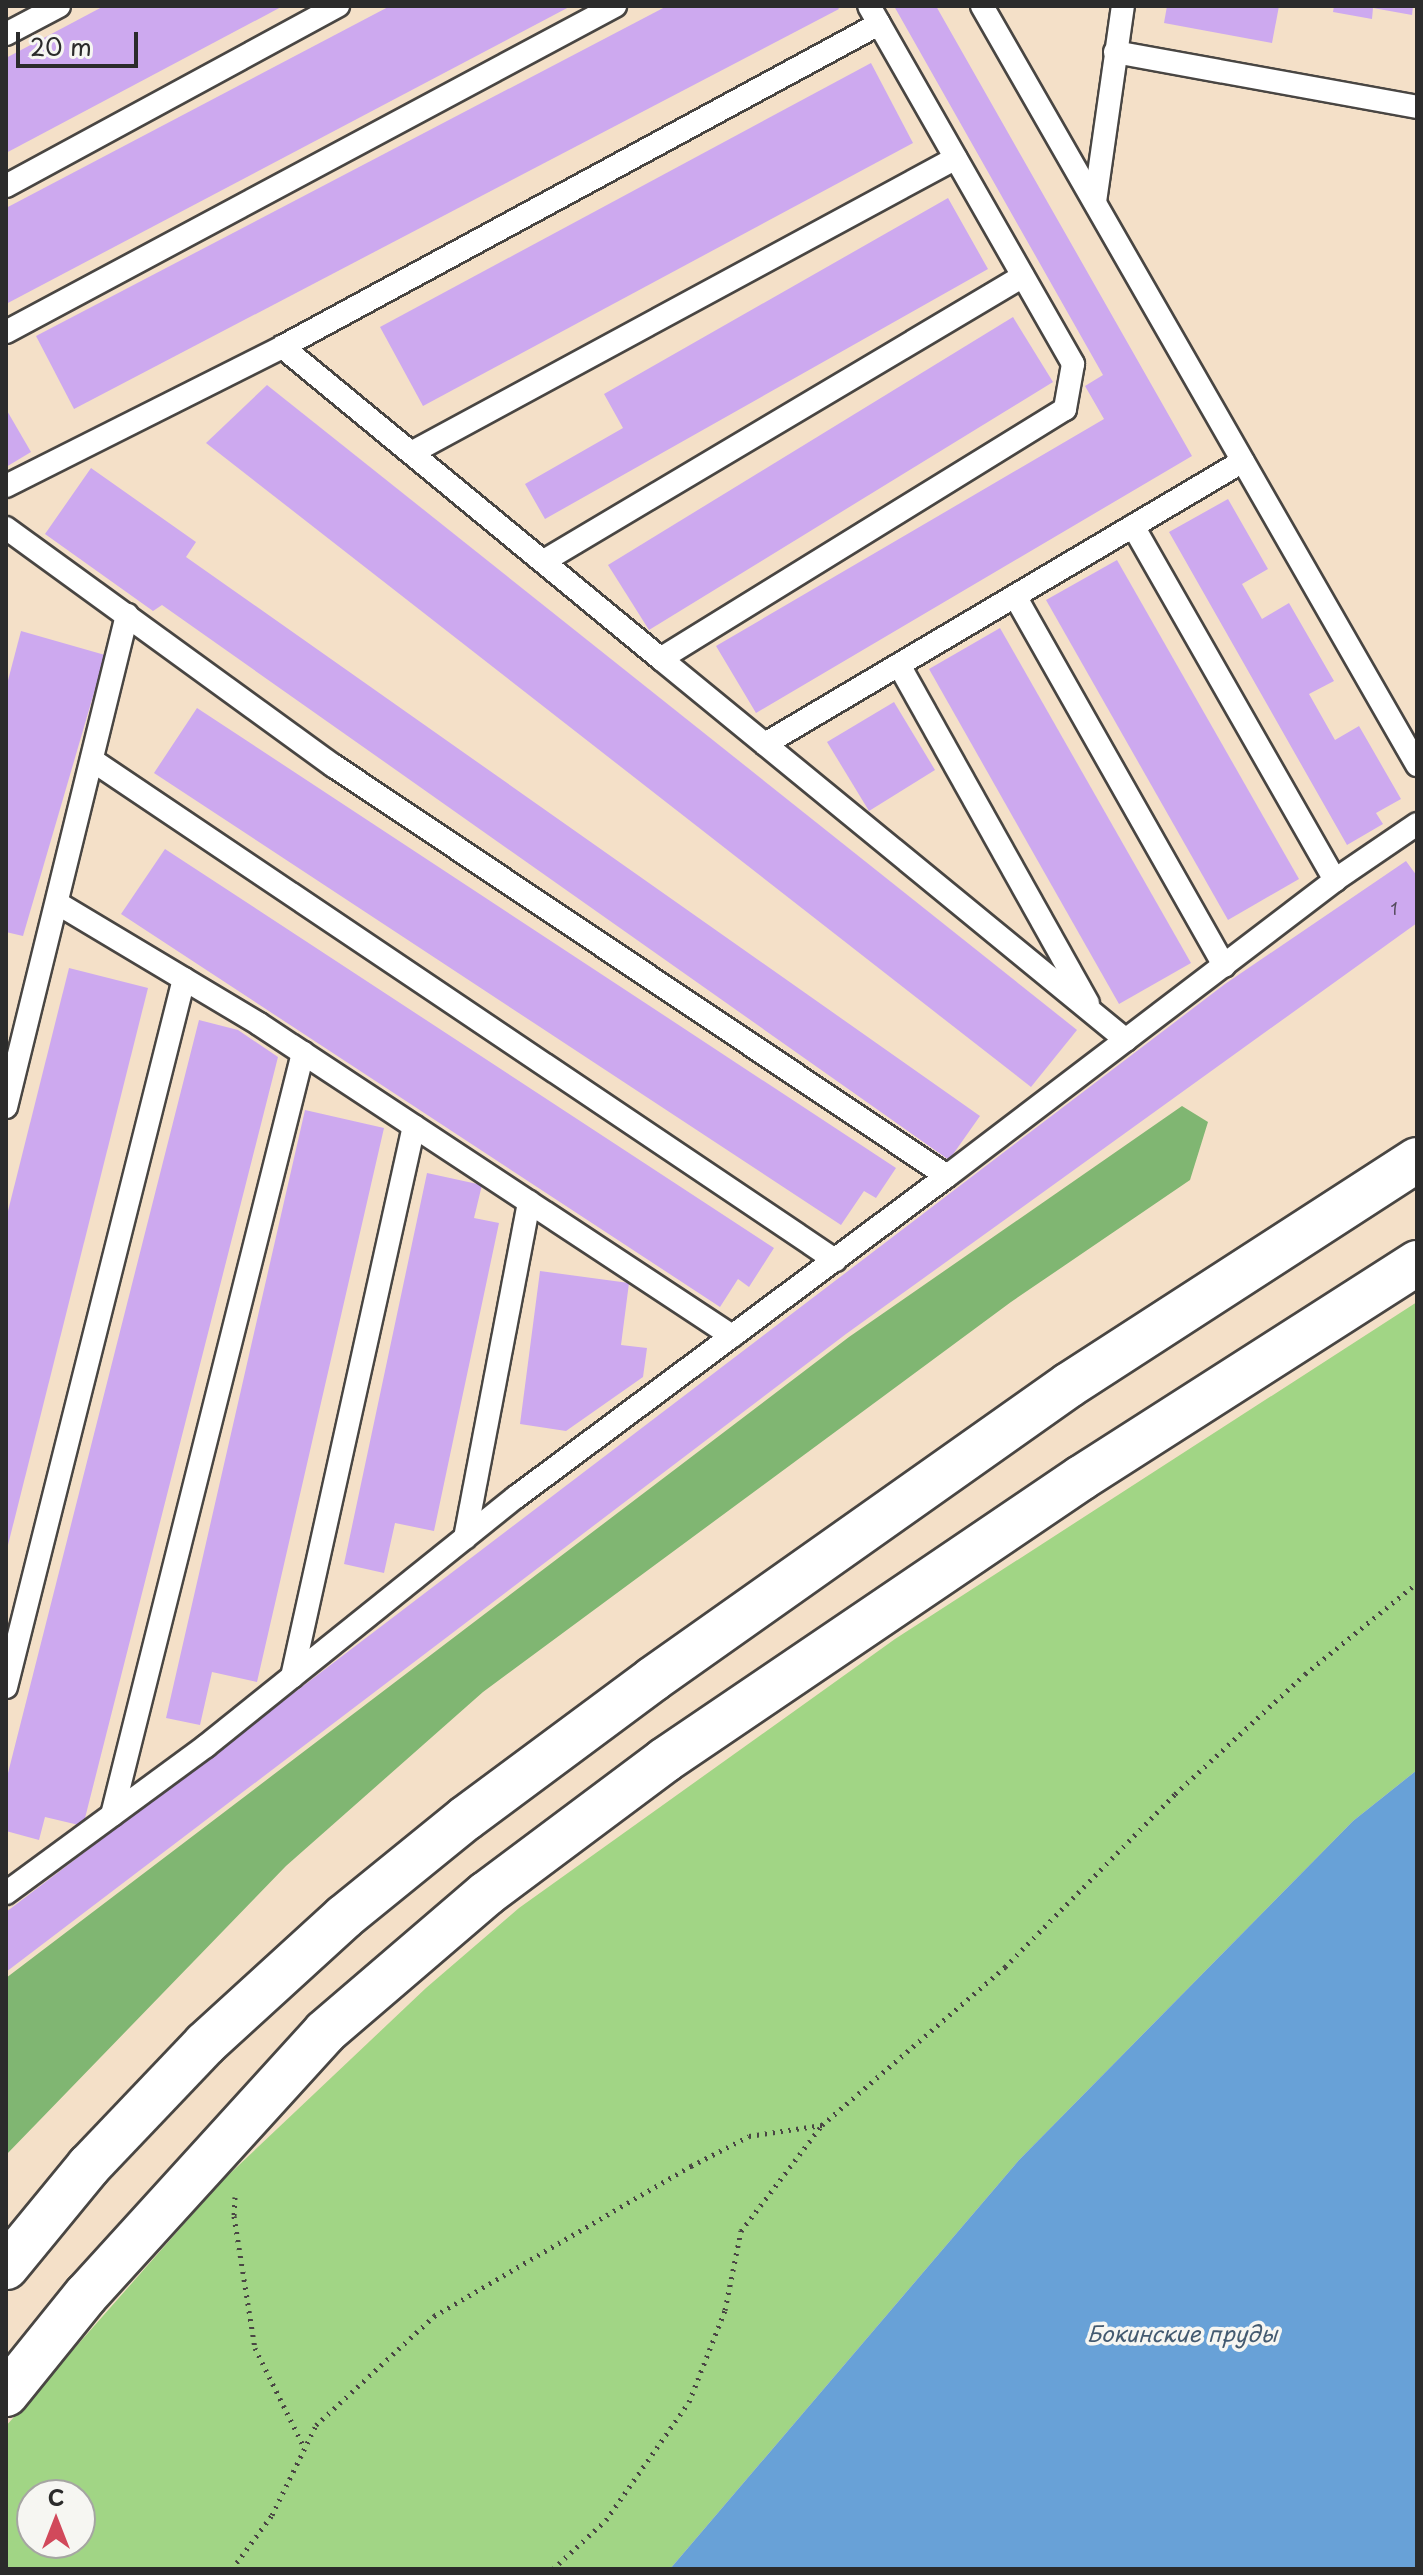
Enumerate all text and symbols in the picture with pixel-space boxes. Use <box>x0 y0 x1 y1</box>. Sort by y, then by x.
scale bar <box>20 16 142 66</box>
text: 20 m <box>30 28 92 64</box>
house number: 1 <box>1390 898 1398 918</box>
water label: Бокинские пруды <box>1087 2320 1277 2346</box>
north arrow <box>16 2479 96 2559</box>
text: С <box>48 2480 64 2513</box>

